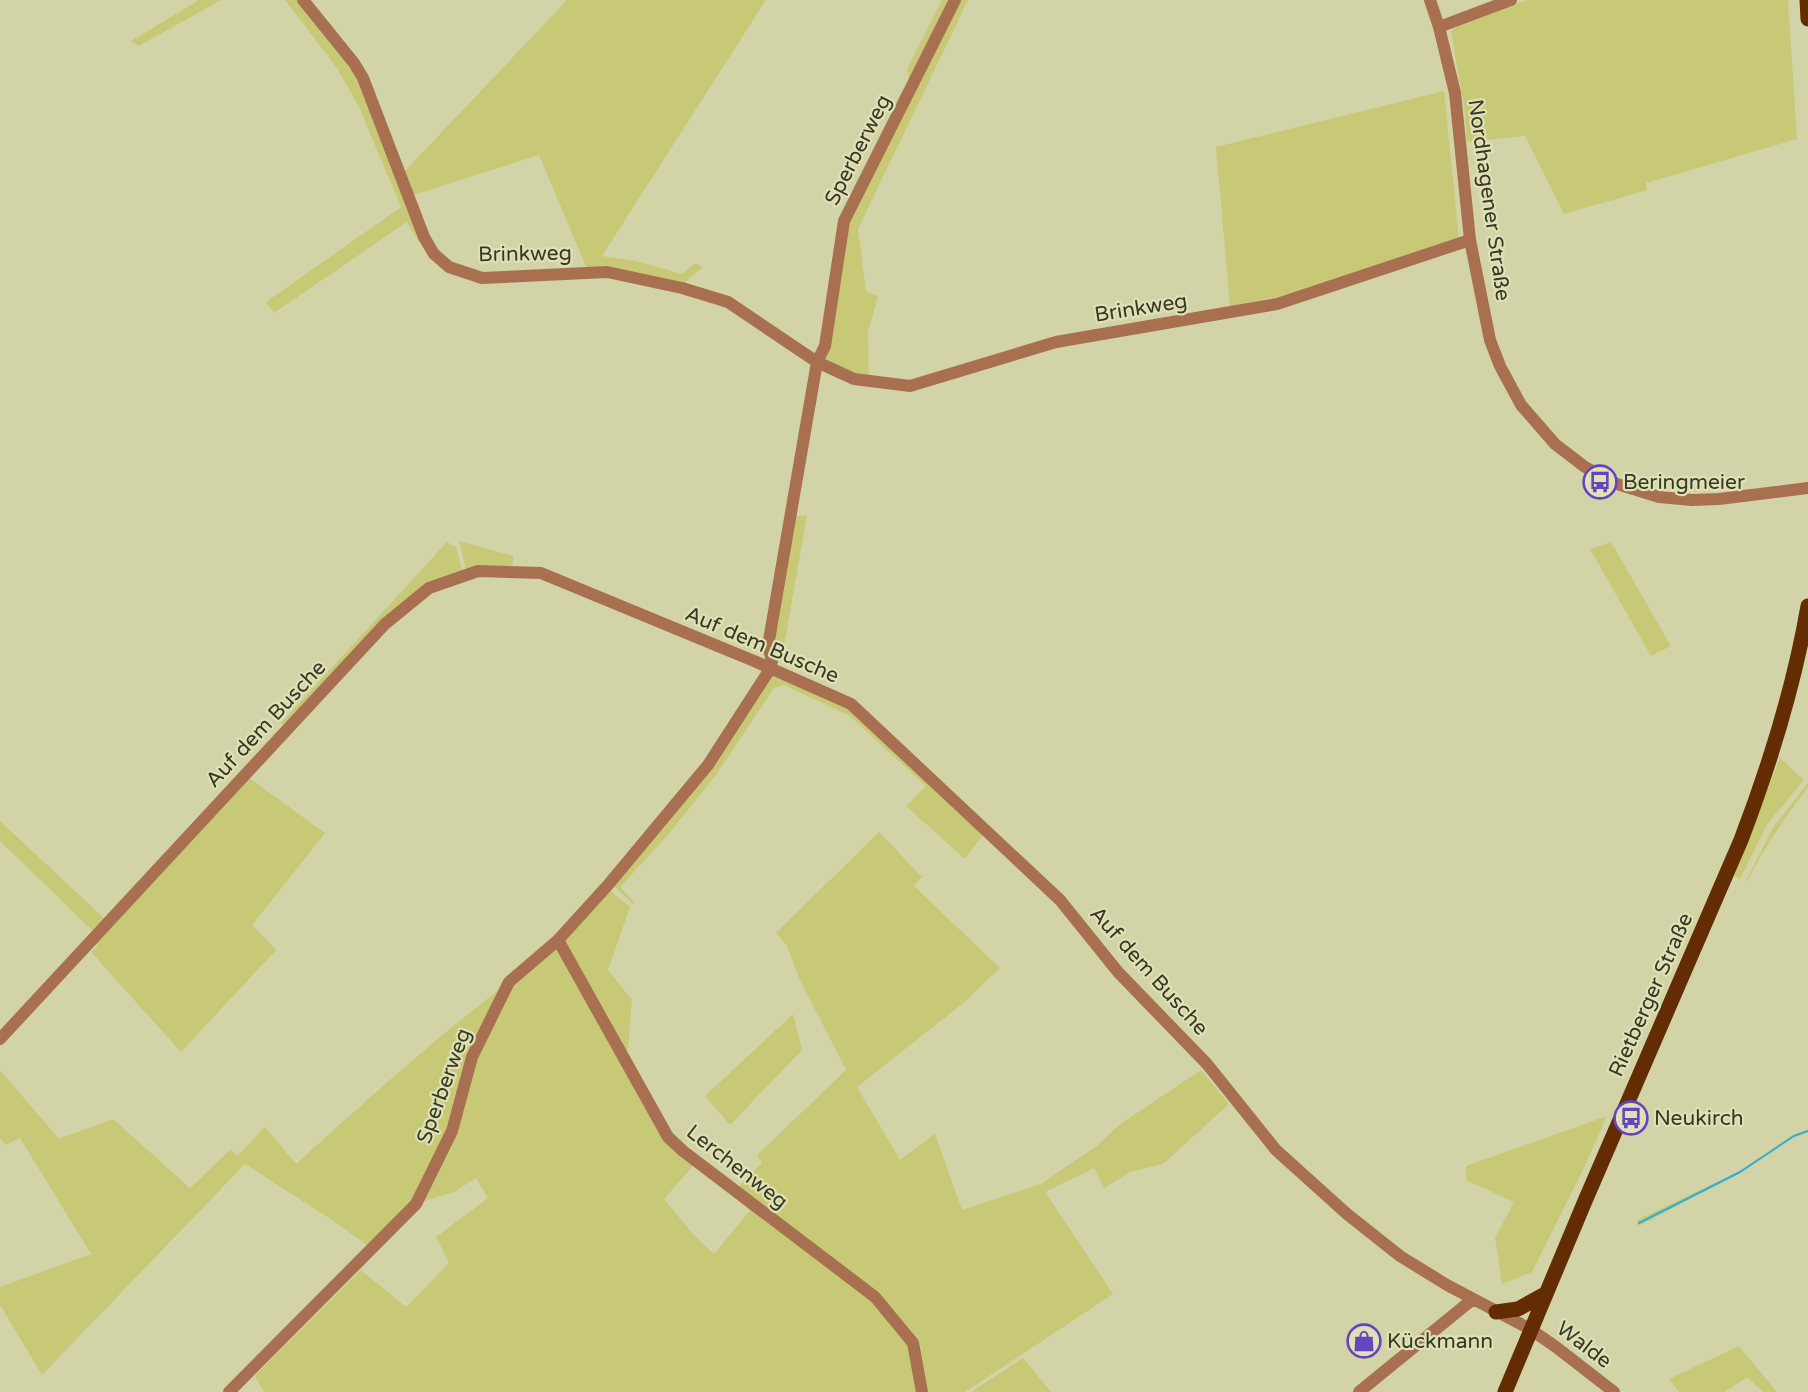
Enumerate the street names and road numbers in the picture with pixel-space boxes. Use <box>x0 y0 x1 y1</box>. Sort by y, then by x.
street label: Sperberweg <box>819 91 897 209</box>
street label: Nordhagener Straße <box>1462 98 1516 302</box>
street label: Brinkweg <box>478 241 572 267</box>
street label: Brinkweg <box>1093 288 1189 328</box>
street label: Auf dem Busche <box>681 601 843 689</box>
street label: Auf dem Busche <box>201 655 331 793</box>
street label: Auf dem Busche <box>1085 901 1213 1041</box>
street label: Rietberger Straße <box>1604 909 1698 1081</box>
street label: Sperberweg <box>412 1025 476 1147</box>
street label: Lerchenweg <box>681 1120 793 1214</box>
street label: Walde <box>1551 1316 1617 1374</box>

